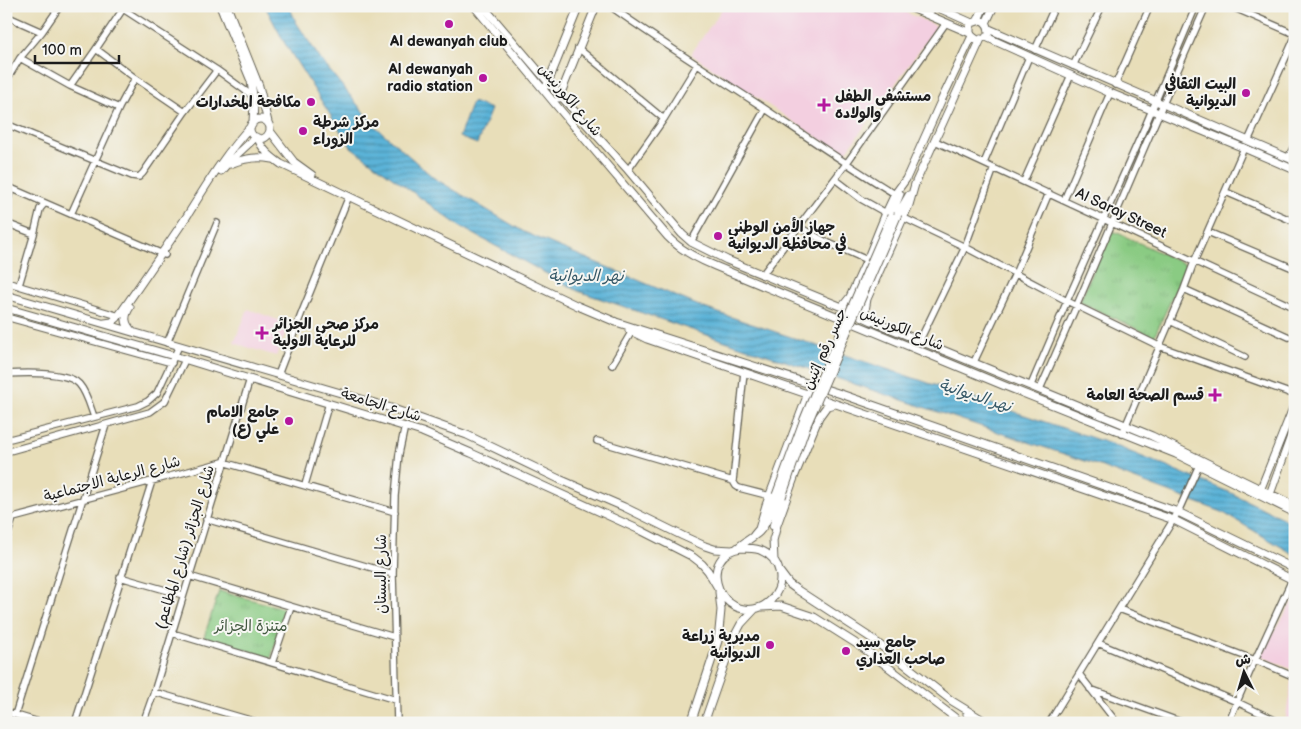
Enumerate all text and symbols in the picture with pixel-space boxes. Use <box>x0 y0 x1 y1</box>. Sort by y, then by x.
marker: Al dewanyah club <box>443 18 455 30</box>
scale bar <box>35 32 119 64</box>
place label: Al dewanyah club <box>389 32 508 51</box>
text: 100 m <box>42 41 82 60</box>
place label: Al dewanyah radio station <box>387 60 473 96</box>
street label: شارع الكورنيش <box>534 60 606 140</box>
marker: Al dewanyah radio station <box>477 72 489 84</box>
place label: البيت الثقافي الديوانية <box>1165 73 1236 111</box>
place label: مستشفى الطفل والولاده <box>835 87 931 123</box>
marker: البيت الثقافي الديوانية <box>1240 87 1252 99</box>
place label: مكافحة المخدارات <box>196 93 301 112</box>
marker: مكافحة المخدارات <box>305 96 317 108</box>
marker: مستشفى الطفل والولاده <box>817 98 831 112</box>
place label: مركز شرطة الزوراء <box>313 113 379 149</box>
marker: مركز شرطة الزوراء <box>297 125 309 137</box>
street label: Al Saray Street <box>1072 184 1170 243</box>
place label: جهاز الأمن الوطني في محافظة الديوانية <box>728 216 847 255</box>
marker: جهاز الأمن الوطني في محافظة الديوانية <box>712 230 724 242</box>
water label: نهر الديوانية <box>548 267 626 286</box>
street label: شارع الكورنيش <box>857 303 947 355</box>
street label: جسر رقم إثنين <box>799 305 853 394</box>
place label: مركز صحي الجزائر للرعاية الاولية <box>271 315 379 351</box>
marker: مركز صحي الجزائر للرعاية الاولية <box>255 326 269 340</box>
water label: نهر الديوانية <box>936 375 1016 417</box>
street label: شارع الجامعة <box>339 384 423 426</box>
place label: قسم الصحة العامة <box>1087 386 1204 406</box>
marker: قسم الصحة العامة <box>1208 388 1222 402</box>
place label: جامع الامام علي (ع) <box>206 403 279 443</box>
marker: جامع الامام علي (ع) <box>283 415 295 427</box>
street label: شارع الرعاية الاجتماعية <box>42 452 182 506</box>
street label: شارع الجزائر (شارع المطاعم) <box>151 463 220 632</box>
street label: شارع البستان <box>372 534 391 614</box>
park label: متنزة الجزائر <box>212 617 288 636</box>
place label: مديرية زراعة الديوانية <box>682 627 760 663</box>
place label: جامع سيد صاحب العذاري <box>856 633 945 671</box>
marker: مديرية زراعة الديوانية <box>764 639 776 651</box>
marker: جامع سيد صاحب العذاري <box>840 645 852 657</box>
north arrow <box>1218 646 1268 696</box>
text: ش <box>1234 650 1251 669</box>

